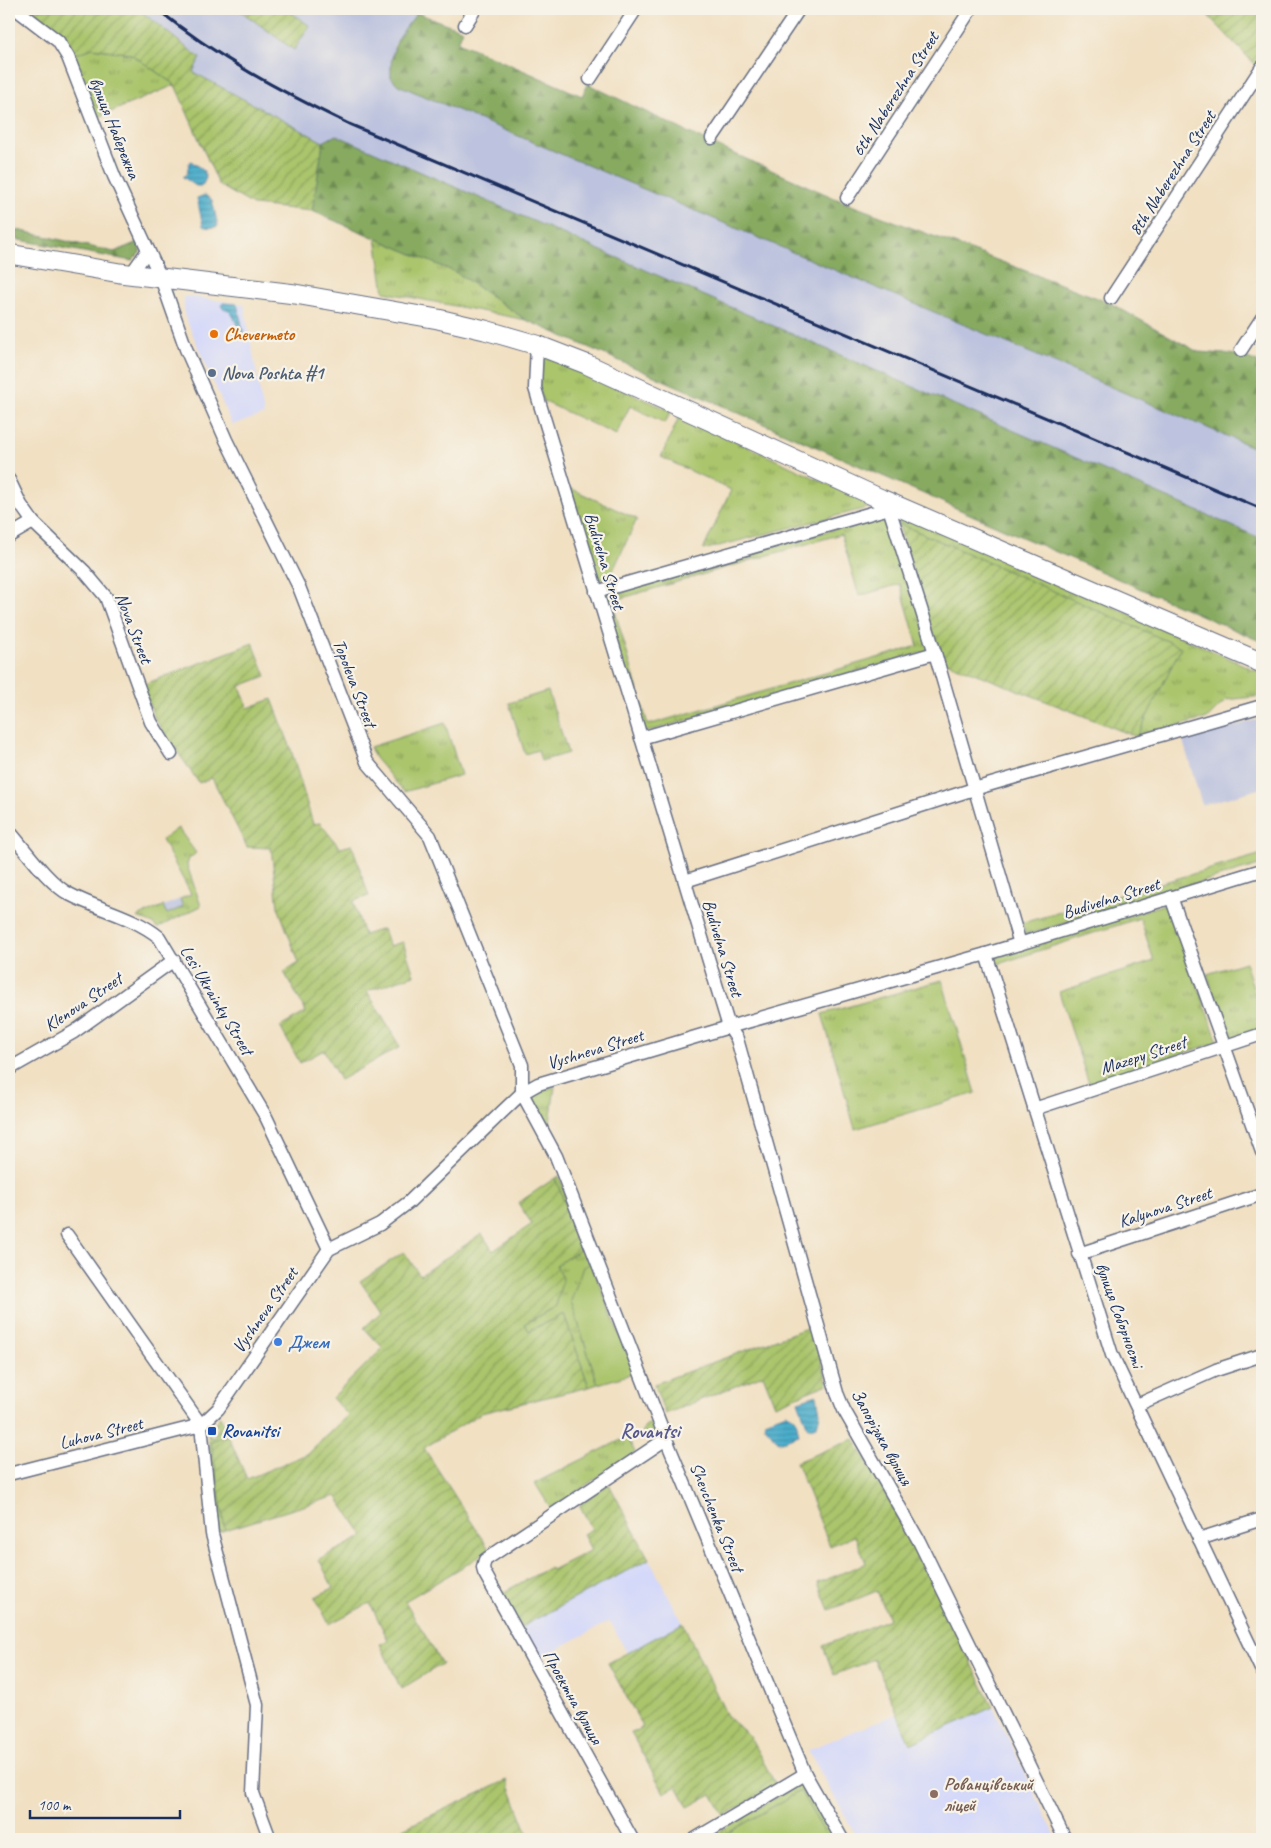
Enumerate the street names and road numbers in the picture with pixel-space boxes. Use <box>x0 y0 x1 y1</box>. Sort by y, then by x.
street label: 6th Naberezhna Street <box>846 26 945 160</box>
street label: вулиця Набережна <box>85 74 146 183</box>
street label: 8th Naberezhna Street <box>1123 105 1222 239</box>
street label: Budivelna Street <box>580 510 631 614</box>
street label: Nova Street <box>111 590 158 668</box>
street label: Topoleva Street <box>328 636 383 733</box>
street label: Budivelna Street <box>1060 872 1164 923</box>
street label: Budivelna Street <box>698 897 749 1001</box>
street label: Lesi Ukrainky Street <box>176 941 260 1062</box>
street label: Klenova Street <box>40 966 129 1036</box>
street label: Vyshneva Street <box>544 1023 648 1074</box>
street label: Mazepy Street <box>1097 1030 1192 1079</box>
street label: Kalynova Street <box>1116 1181 1216 1232</box>
street label: вулиця Соборності <box>1091 1259 1150 1373</box>
street label: Vyshneva Street <box>227 1261 304 1357</box>
street label: Запорізька вулиця <box>846 1385 918 1491</box>
street label: Luhova Street <box>57 1412 147 1454</box>
street label: Shevchenka Street <box>685 1459 750 1578</box>
street label: Проектна вулиця <box>538 1646 609 1750</box>

